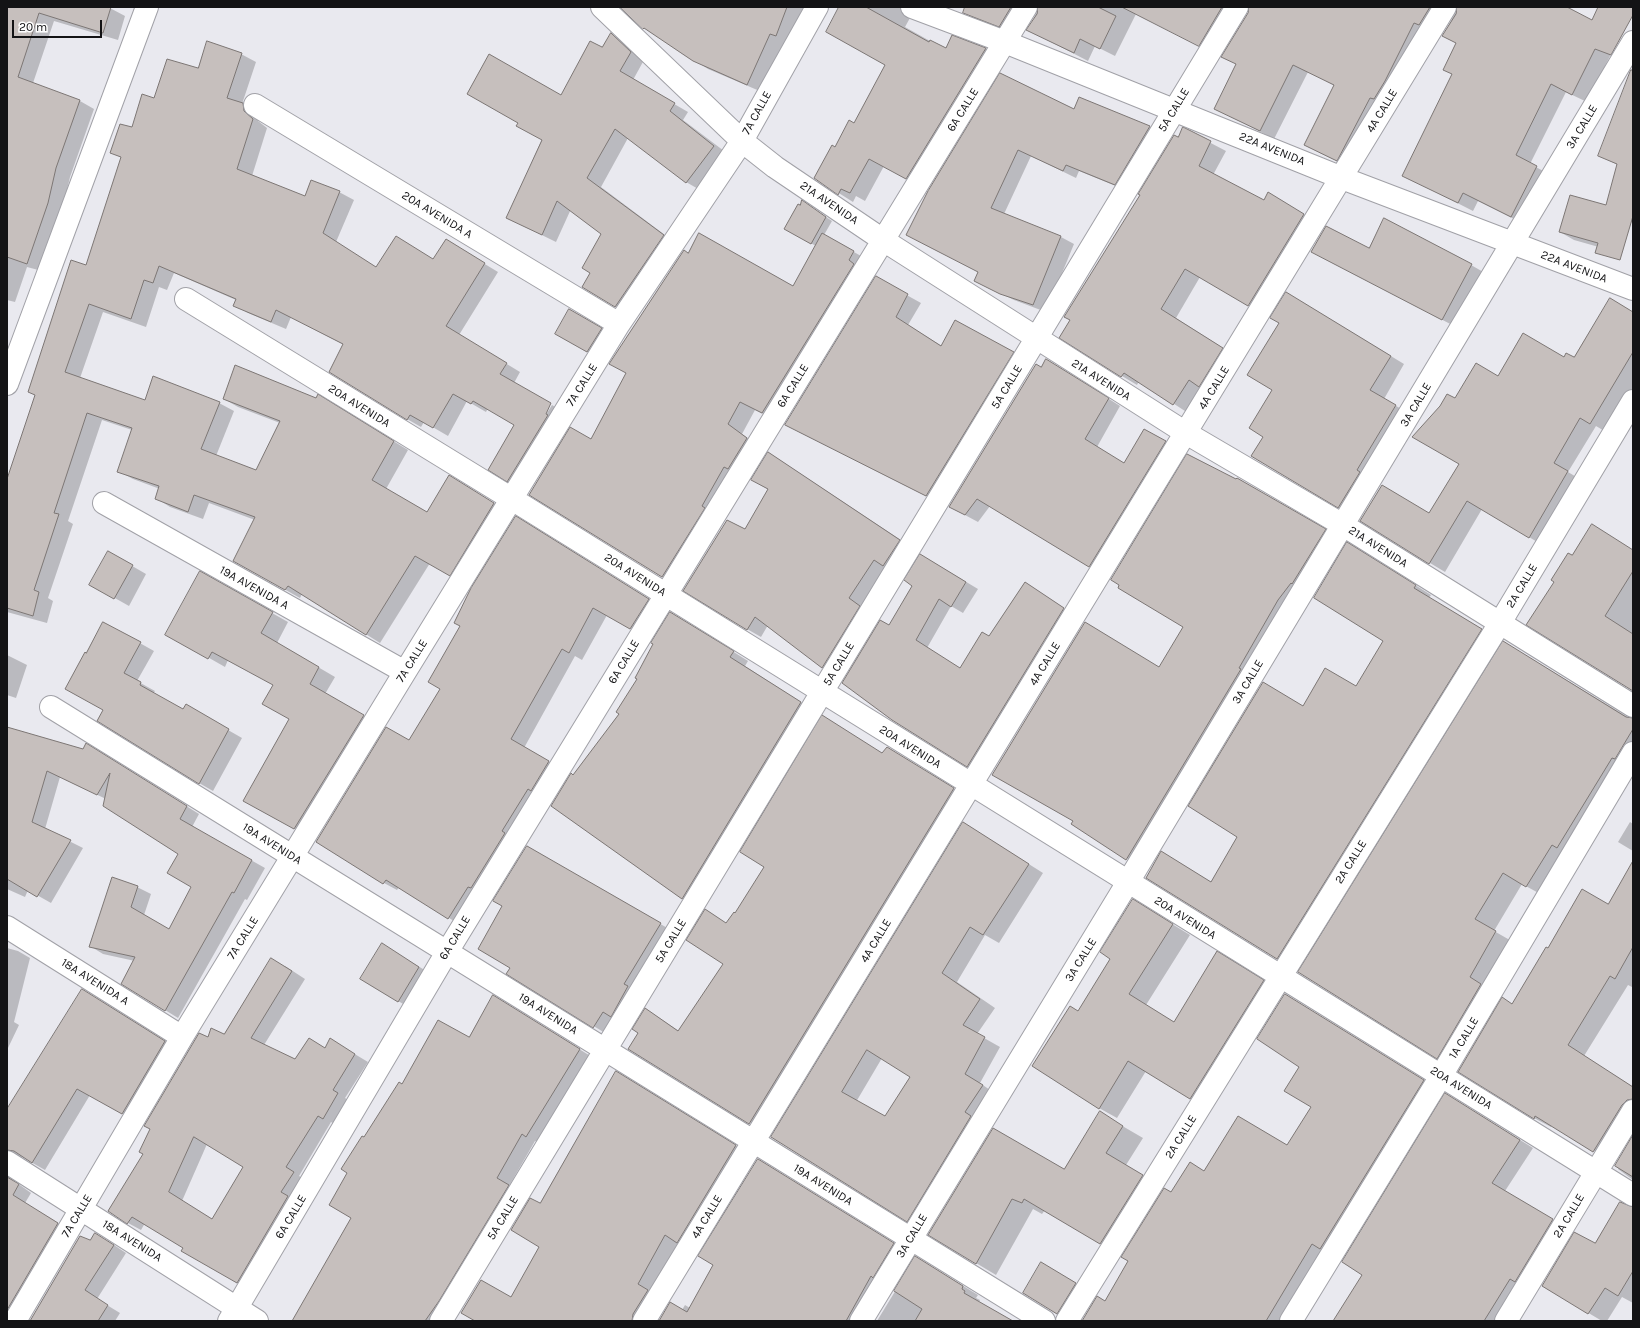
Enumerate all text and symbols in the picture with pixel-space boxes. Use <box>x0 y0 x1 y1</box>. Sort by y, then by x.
scale bar <box>14 12 104 38</box>
text: 20 m <box>19 20 47 34</box>
street label: 6A CALLE <box>944 85 982 135</box>
street label: 5A CALLE <box>1155 85 1193 135</box>
street label: 4A CALLE <box>1363 86 1401 136</box>
street label: 7A CALLE <box>739 89 775 137</box>
street label: 3A CALLE <box>1563 102 1601 152</box>
street label: 22A AVENIDA <box>1237 129 1307 169</box>
street label: 21A AVENIDA <box>797 178 861 228</box>
street label: 20A AVENIDA A <box>399 188 475 242</box>
street label: 22A AVENIDA <box>1539 248 1609 286</box>
street label: 21A AVENIDA <box>1069 356 1133 404</box>
street label: 7A CALLE <box>563 361 601 409</box>
street label: 6A CALLE <box>774 361 812 411</box>
street label: 5A CALLE <box>988 362 1026 412</box>
street label: 4A CALLE <box>1195 363 1233 413</box>
street label: 3A CALLE <box>1397 380 1435 430</box>
street label: 20A AVENIDA <box>325 381 393 431</box>
street label: 21A AVENIDA <box>1346 523 1410 571</box>
street label: 20A AVENIDA <box>601 550 669 600</box>
street label: 2A CALLE <box>1503 561 1541 611</box>
street label: 19A AVENIDA A <box>217 563 291 613</box>
street label: 7A CALLE <box>393 637 431 685</box>
street label: 6A CALLE <box>605 637 643 687</box>
street label: 5A CALLE <box>820 639 858 689</box>
street label: 4A CALLE <box>1026 639 1064 689</box>
street label: 3A CALLE <box>1229 657 1267 707</box>
street label: 20A AVENIDA <box>876 722 944 772</box>
street label: 19A AVENIDA <box>240 820 304 868</box>
street label: 2A CALLE <box>1332 837 1370 887</box>
street label: 20A AVENIDA <box>1151 893 1219 943</box>
street label: 6A CALLE <box>436 913 474 963</box>
street label: 7A CALLE <box>224 914 262 962</box>
street label: 5A CALLE <box>652 916 690 966</box>
street label: 4A CALLE <box>857 916 895 966</box>
street label: 3A CALLE <box>1062 935 1100 985</box>
street label: 18A AVENIDA A <box>58 955 132 1009</box>
street label: 19A AVENIDA <box>516 990 580 1038</box>
street label: 1A CALLE <box>1446 1015 1482 1061</box>
street label: 20A AVENIDA <box>1427 1063 1495 1113</box>
street label: 2A CALLE <box>1162 1112 1200 1162</box>
street label: 19A AVENIDA <box>791 1161 855 1209</box>
street label: 2A CALLE <box>1550 1191 1588 1241</box>
street label: 7A CALLE <box>59 1192 95 1240</box>
street label: 6A CALLE <box>272 1192 310 1242</box>
street label: 4A CALLE <box>688 1192 726 1242</box>
street label: 5A CALLE <box>484 1193 522 1243</box>
street label: 3A CALLE <box>893 1211 931 1261</box>
street label: 18A AVENIDA <box>100 1217 164 1265</box>

